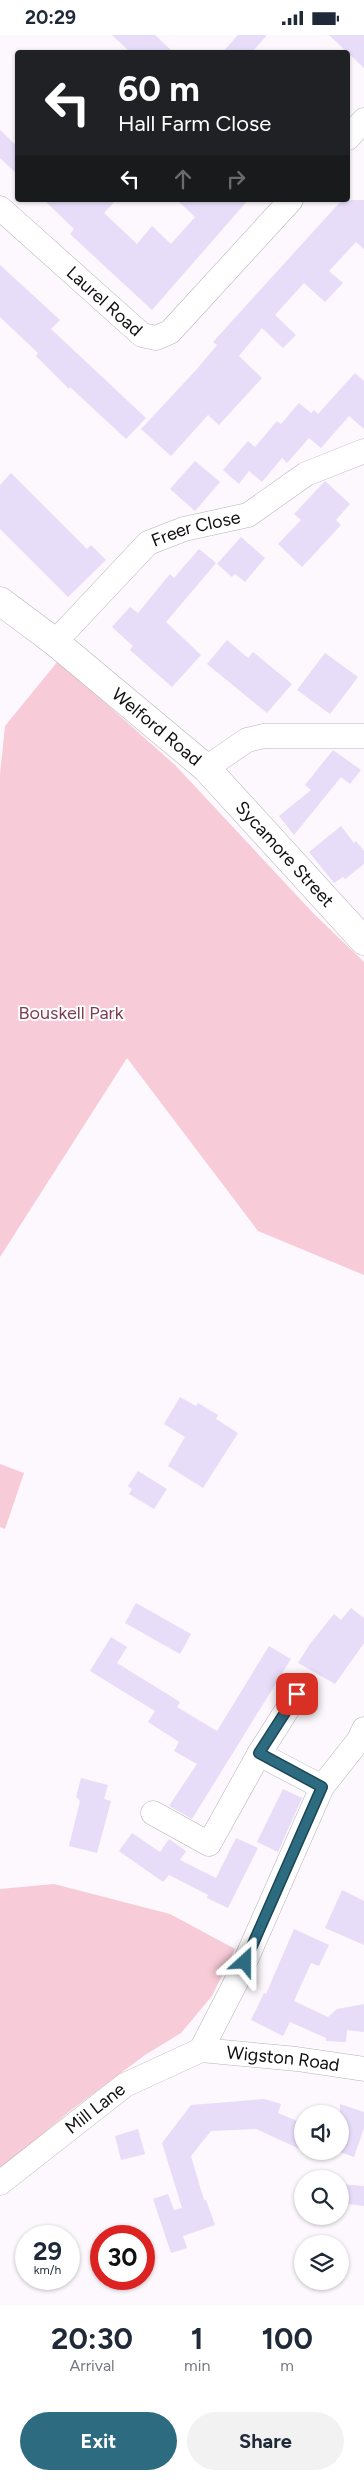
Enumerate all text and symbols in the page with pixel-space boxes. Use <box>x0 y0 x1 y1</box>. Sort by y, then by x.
text: 20:29 <box>25 6 76 29</box>
text: 60 m <box>118 68 200 110</box>
icon: left <box>35 70 100 135</box>
text: Hall Farm Close <box>118 110 271 137</box>
icon: left <box>116 165 144 193</box>
icon: ahead <box>169 165 197 193</box>
icon: right <box>222 165 250 193</box>
street label: Laurel Road <box>62 262 147 341</box>
street label: Freer Close <box>148 506 243 552</box>
street label: Welford Road <box>107 683 206 771</box>
street label: Sycamore Street <box>231 797 339 912</box>
park label: Bouskell Park <box>19 1002 124 1024</box>
pin <box>276 1673 318 1715</box>
icon: arrive <box>283 1680 311 1708</box>
position arrow <box>218 1935 270 1987</box>
street label: Wigston Road <box>226 2041 341 2076</box>
street label: Mill Lane <box>61 2078 130 2139</box>
map controls <box>294 2105 349 2290</box>
button: sound <box>294 2105 349 2160</box>
button: search <box>294 2170 349 2225</box>
speed limit sign: 30 <box>90 2225 155 2290</box>
button: layers <box>294 2235 349 2290</box>
text: 29 <box>33 2236 62 2266</box>
text: km/h <box>34 2263 61 2277</box>
text: 20:30 <box>51 2320 133 2357</box>
text: 1 <box>191 2320 204 2357</box>
text: 100 <box>261 2320 313 2357</box>
text: Arrival <box>69 2356 115 2375</box>
text: min <box>184 2356 210 2375</box>
text: m <box>280 2356 294 2375</box>
button: Exit <box>20 2412 177 2470</box>
button: Share <box>187 2412 344 2470</box>

